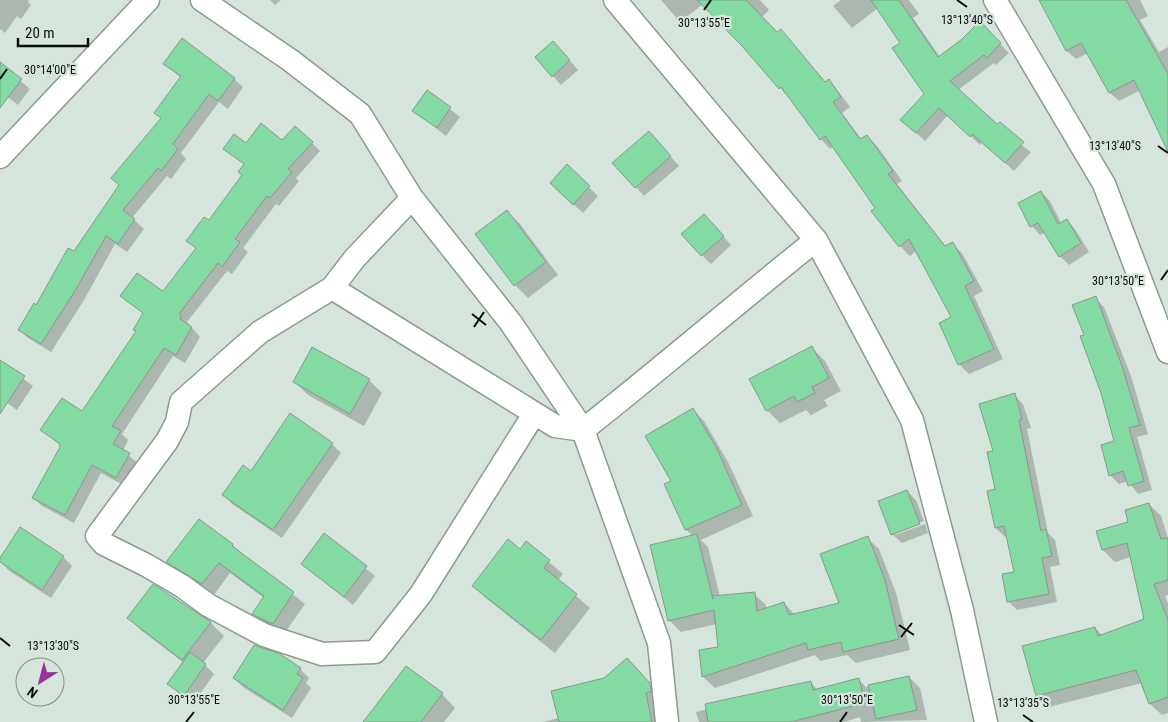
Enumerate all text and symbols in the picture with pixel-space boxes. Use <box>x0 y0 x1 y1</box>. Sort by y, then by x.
text: 13°13'40"S <box>941 13 993 27</box>
scale bar <box>18 15 88 47</box>
text: 30°13'55"E <box>678 16 730 30</box>
text: 20 m <box>25 24 55 42</box>
text: 30°14'00"E <box>24 63 76 77</box>
text: 13°13'40"S <box>1089 139 1141 153</box>
text: 30°13'50"E <box>1092 274 1144 288</box>
text: 13°13'30"S <box>27 639 79 653</box>
north arrow <box>15 657 65 707</box>
text: N <box>24 684 41 702</box>
text: 30°13'55"E <box>168 693 220 707</box>
text: 30°13'50"E <box>821 693 873 707</box>
text: 13°13'35"S <box>997 696 1049 710</box>

